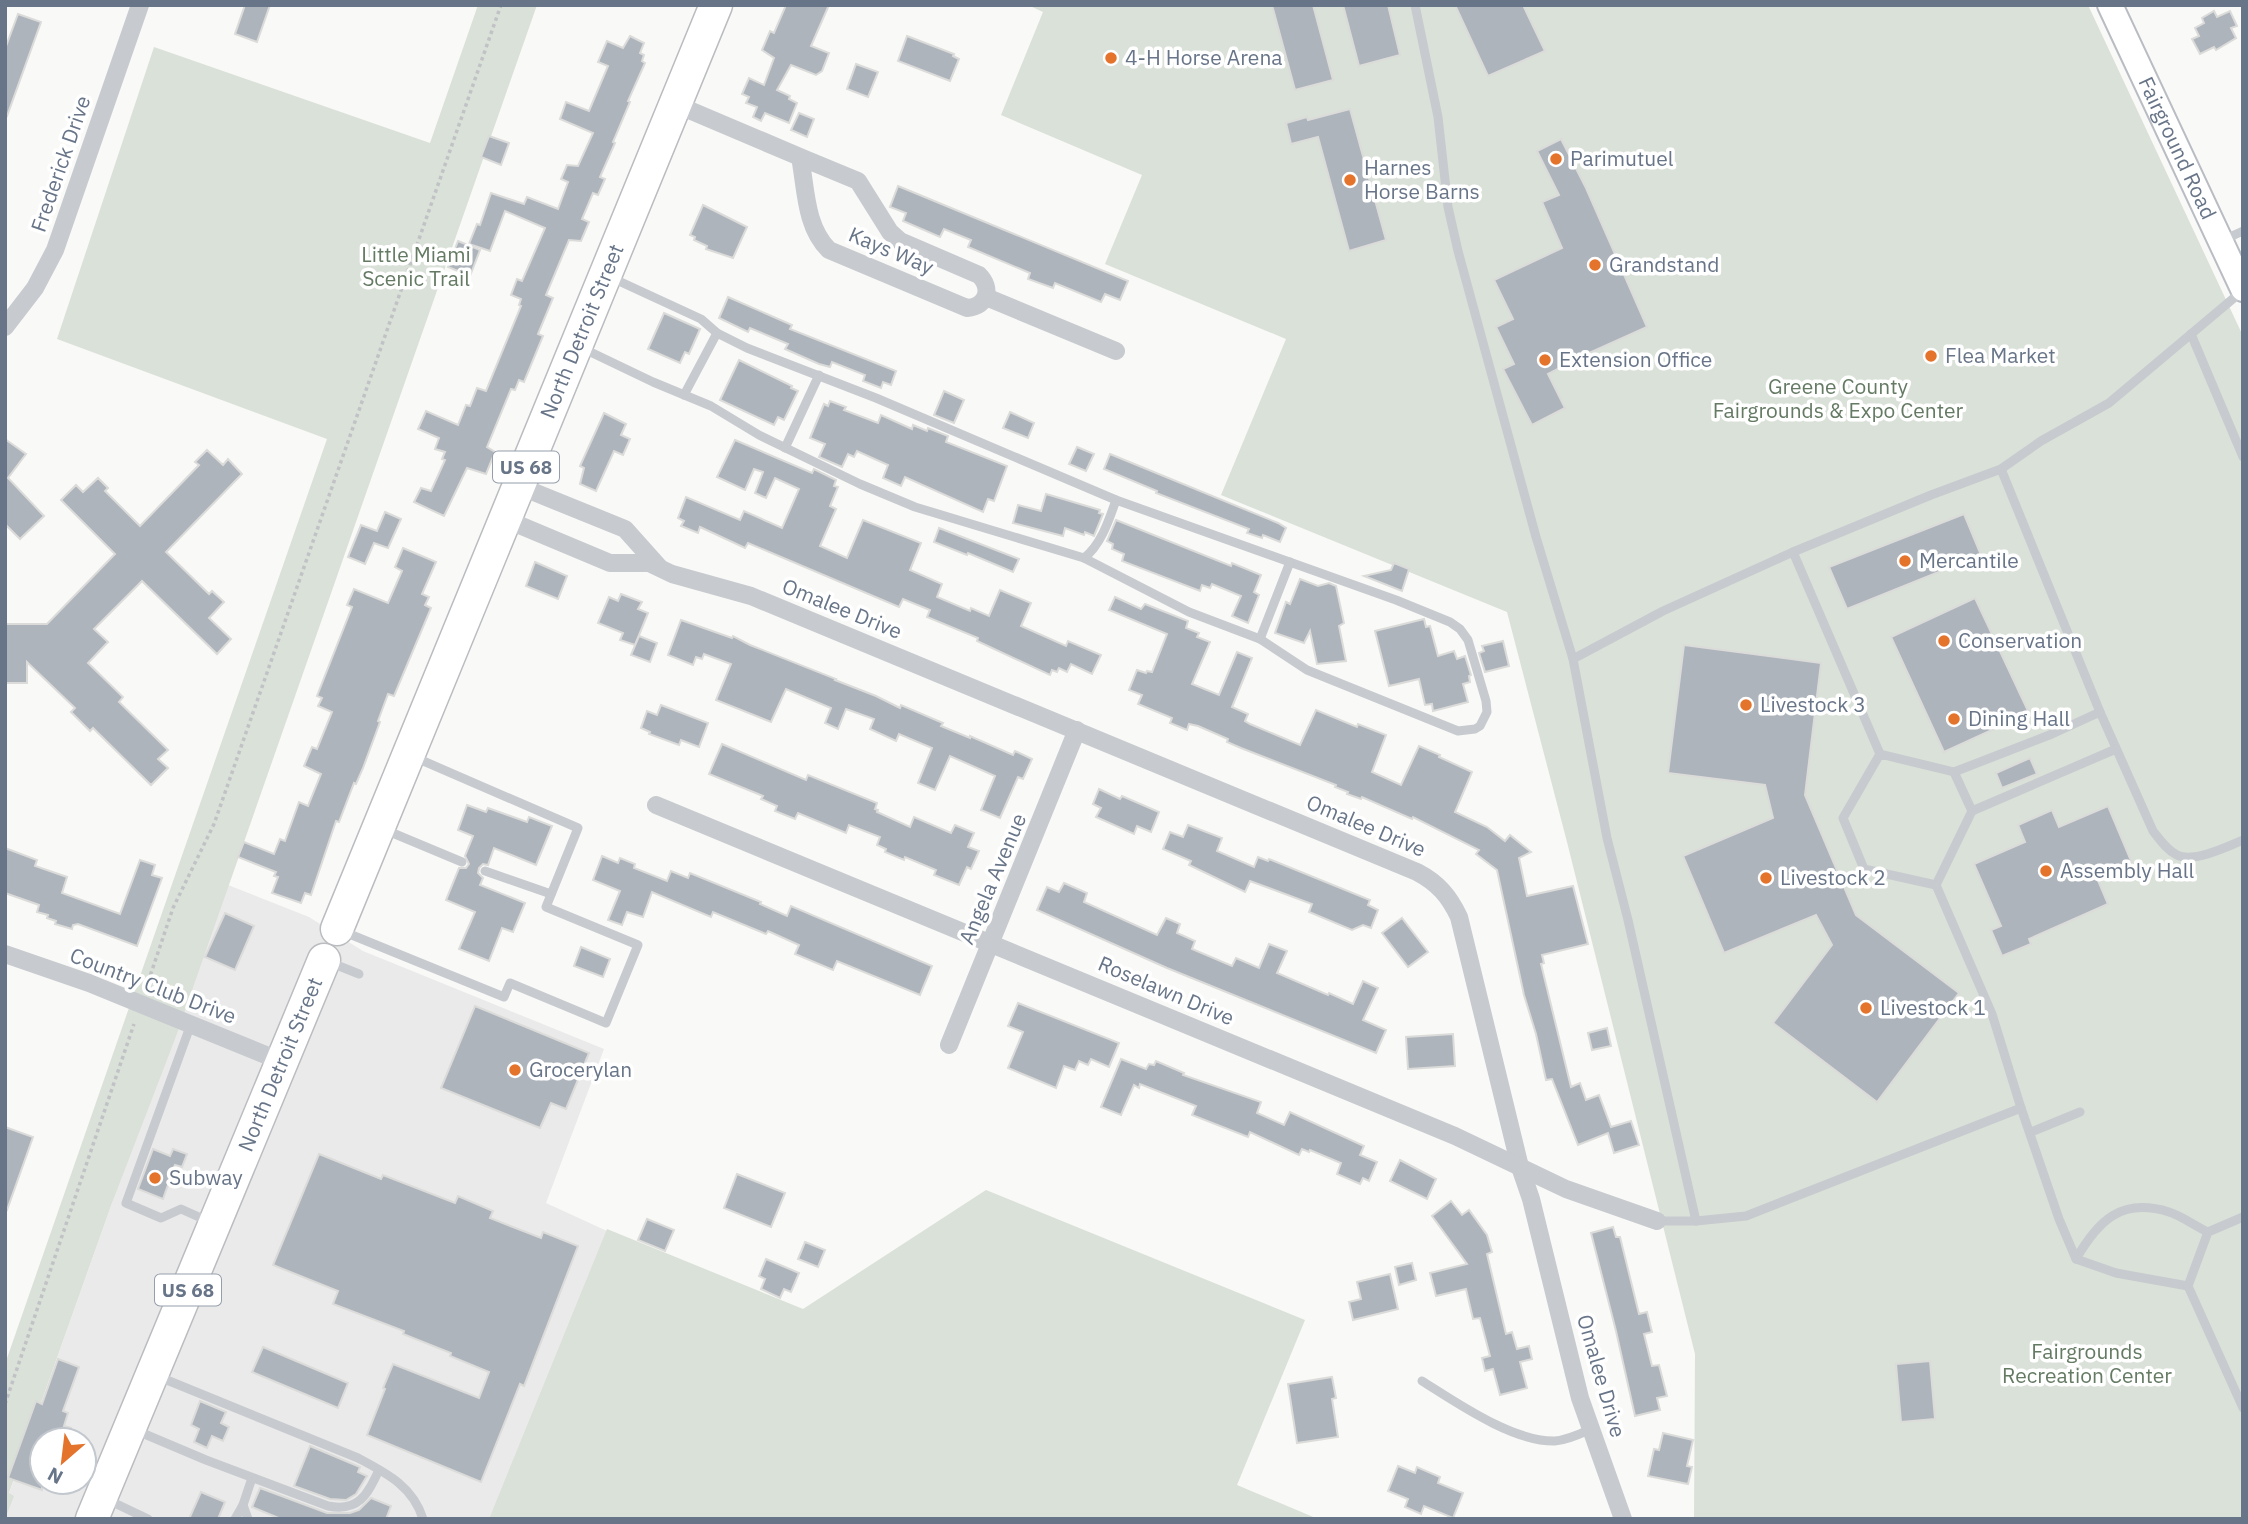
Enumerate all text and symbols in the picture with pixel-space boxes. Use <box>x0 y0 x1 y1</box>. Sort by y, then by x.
place label: 4-H Horse Arena <box>1125 43 1283 71</box>
marker: 4-H Horse Arena <box>1103 50 1119 66</box>
street label: Fairground Road <box>2132 72 2223 224</box>
street label: Frederick Drive <box>24 92 96 236</box>
place label: Parimutuel <box>1570 144 1674 172</box>
marker: Parimutuel <box>1548 151 1564 167</box>
place label: Harnes Horse Barns <box>1364 153 1480 205</box>
marker: Harnes Horse Barns <box>1342 172 1358 188</box>
street label: Kays Way <box>845 220 939 281</box>
street label: North Detroit Street <box>533 239 630 422</box>
park label: Little Miami Scenic Trail <box>361 240 471 292</box>
place label: Grandstand <box>1609 250 1719 278</box>
marker: Grandstand <box>1587 257 1603 273</box>
place label: Flea Market <box>1945 341 2056 369</box>
place label: Extension Office <box>1559 345 1712 373</box>
marker: Flea Market <box>1923 348 1939 364</box>
marker: Extension Office <box>1537 352 1553 368</box>
park label: Greene County Fairgrounds & Expo Center <box>1713 372 1964 424</box>
road number: US 68 <box>493 452 559 482</box>
place label: Mercantile <box>1919 546 2019 574</box>
marker: Mercantile <box>1897 553 1913 569</box>
street label: Omalee Drive <box>778 571 906 645</box>
place label: Conservation <box>1958 626 2082 654</box>
marker: Conservation <box>1936 633 1952 649</box>
place label: Livestock 3 <box>1760 690 1866 718</box>
marker: Livestock 3 <box>1738 697 1754 713</box>
place label: Dining Hall <box>1968 704 2070 732</box>
marker: Dining Hall <box>1946 711 1962 727</box>
street label: Omalee Drive <box>1303 787 1430 863</box>
street label: Angela Avenue <box>952 809 1032 948</box>
place label: Assembly Hall <box>2060 856 2194 884</box>
place label: Livestock 2 <box>1780 863 1886 891</box>
marker: Assembly Hall <box>2038 863 2054 879</box>
marker: Livestock 2 <box>1758 870 1774 886</box>
street label: Country Club Drive <box>66 940 241 1030</box>
street label: Roselawn Drive <box>1094 949 1239 1031</box>
street label: North Detroit Street <box>231 973 328 1156</box>
place label: Livestock 1 <box>1880 993 1986 1021</box>
marker: Livestock 1 <box>1858 1000 1874 1016</box>
place label: Grocerylan <box>529 1055 632 1083</box>
marker: Grocerylan <box>507 1062 523 1078</box>
place label: Subway <box>169 1163 243 1191</box>
marker: Subway <box>147 1170 163 1186</box>
road number: US 68 <box>155 1274 221 1306</box>
street label: Omalee Drive <box>1571 1311 1633 1441</box>
park label: Fairgrounds Recreation Center <box>2002 1337 2172 1389</box>
north arrow <box>28 1426 98 1496</box>
text: N <box>43 1462 67 1490</box>

